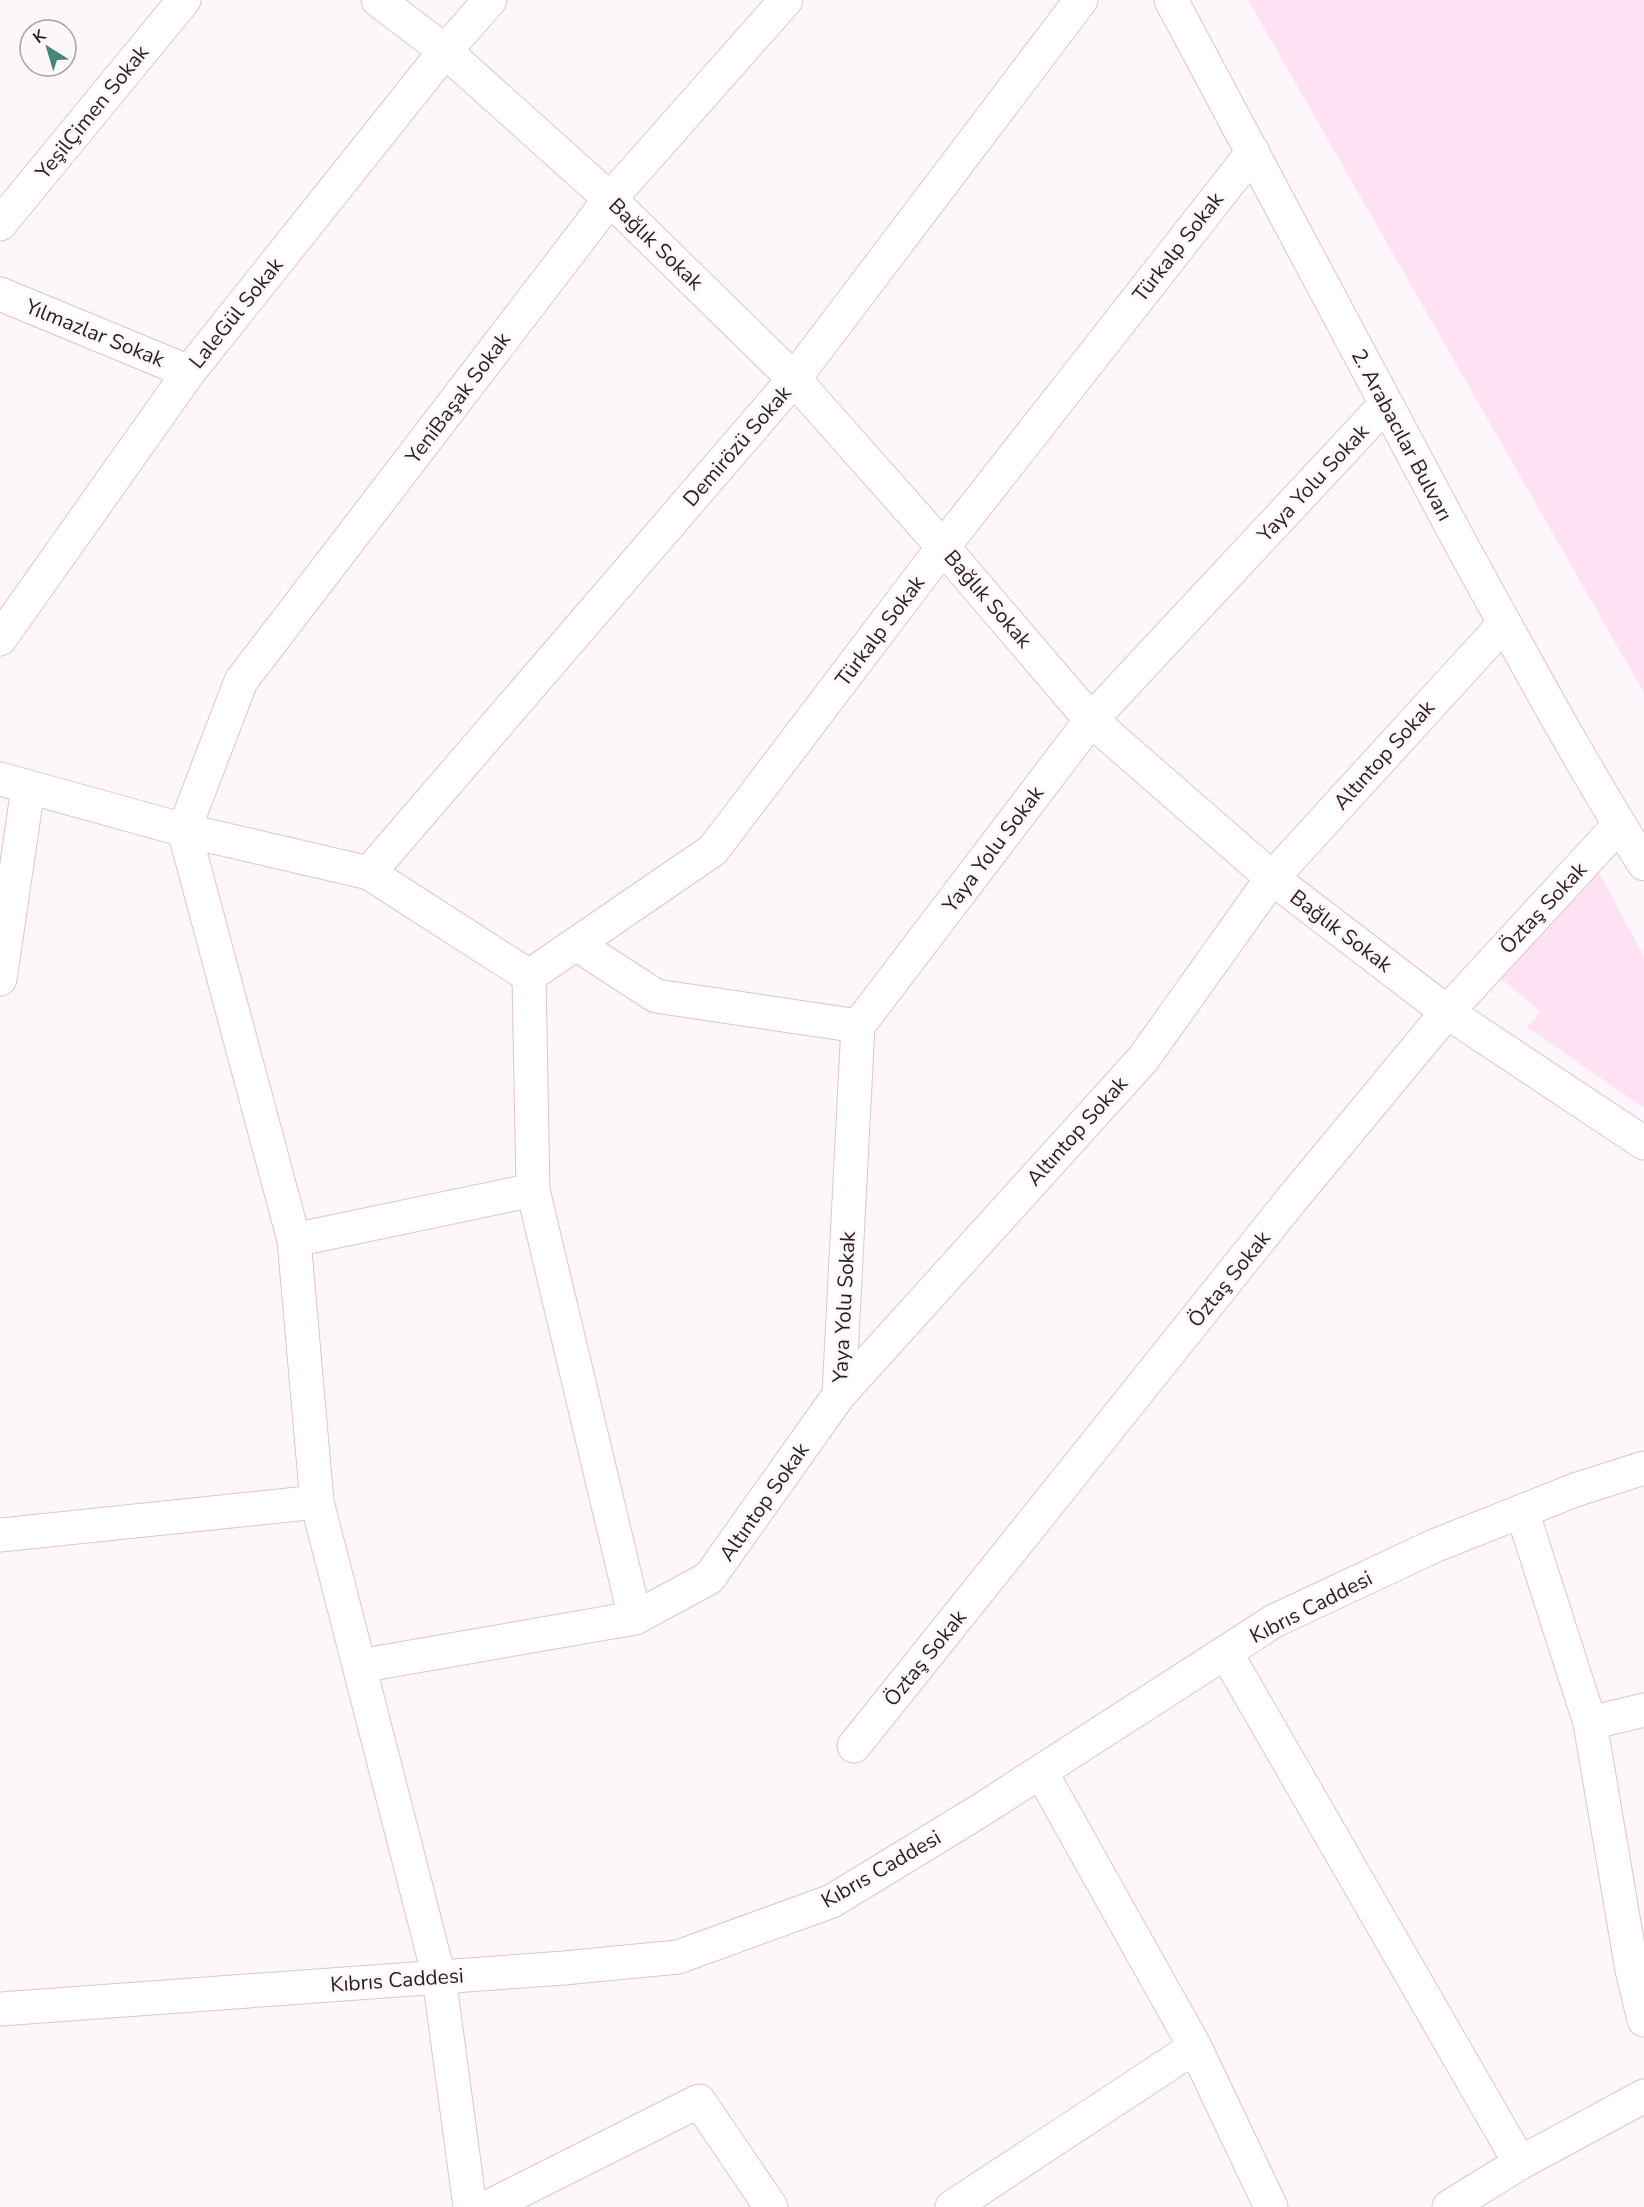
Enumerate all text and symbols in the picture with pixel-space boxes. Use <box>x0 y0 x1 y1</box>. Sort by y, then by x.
north arrow <box>18 18 78 78</box>
text: K <box>29 24 52 49</box>
street label: YeşilÇimen Sokak <box>29 39 155 186</box>
street label: Türkalp Sokak <box>1126 186 1230 308</box>
street label: Bağlık Sokak <box>603 192 710 297</box>
street label: LaleGül Sokak <box>183 251 290 374</box>
street label: Yılmazlar Sokak <box>20 292 169 374</box>
street label: YeniBaşak Sokak <box>399 326 517 470</box>
street label: 2. Arabacılar Bulvarı <box>1345 344 1459 526</box>
street label: Demirözü Sokak <box>677 379 798 513</box>
street label: Yaya Yolu Sokak <box>1250 418 1375 549</box>
street label: Bağlık Sokak <box>938 544 1039 654</box>
street label: Türkalp Sokak <box>829 569 931 692</box>
street label: Altıntop Sokak <box>1327 694 1441 816</box>
street label: Yaya Yolu Sokak <box>936 780 1050 919</box>
street label: Öztaş Sokak <box>1493 856 1593 960</box>
street label: Bağlık Sokak <box>1284 883 1398 979</box>
street label: Altıntop Sokak <box>1020 1070 1134 1192</box>
street label: Öztaş Sokak <box>1181 1225 1277 1333</box>
street label: Yaya Yolu Sokak <box>826 1230 862 1384</box>
street label: Altıntop Sokak <box>713 1437 816 1567</box>
street label: Kıbrıs Caddesi <box>1245 1564 1377 1650</box>
street label: Öztaş Sokak <box>877 1604 973 1712</box>
street label: Kıbrıs Caddesi <box>816 1823 946 1915</box>
street label: Kıbrıs Caddesi <box>329 1961 465 1999</box>

